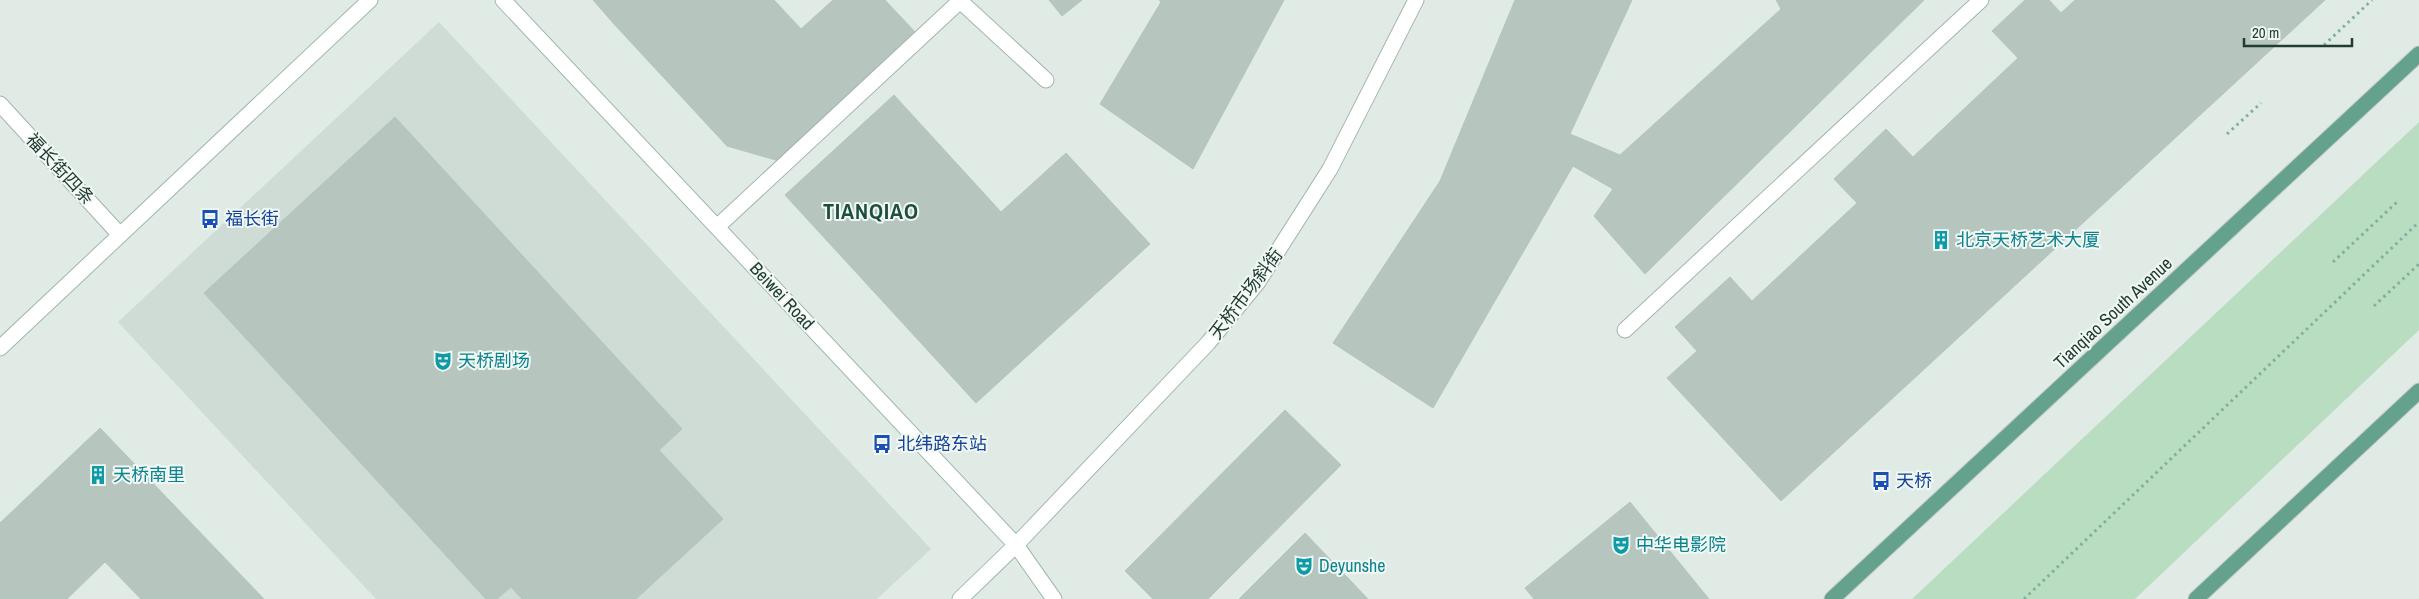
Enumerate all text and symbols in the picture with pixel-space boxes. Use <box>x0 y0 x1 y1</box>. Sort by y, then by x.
scale bar <box>2244 15 2352 47</box>
text: 20 m <box>2252 22 2279 43</box>
street label: 福长街四条 <box>21 127 100 210</box>
district label: TIANQIAO <box>823 196 919 226</box>
place label: 福长街 <box>225 206 279 231</box>
bus stop icon: 福长街 <box>199 208 221 230</box>
place label: 北京天桥艺术大厦 <box>1956 227 2100 252</box>
building icon: 北京天桥艺术大厦 <box>1930 229 1952 251</box>
street label: 天桥市场斜街 <box>1203 243 1288 344</box>
street label: Tianqiao South Avenue <box>2048 251 2177 374</box>
street label: Beiwei Road <box>744 256 820 335</box>
place label: 天桥剧场 <box>458 348 530 373</box>
theatre icon: 天桥剧场 <box>432 350 454 372</box>
place label: 北纬路东站 <box>897 431 987 456</box>
bus stop icon: 北纬路东站 <box>871 433 893 455</box>
place label: 天桥南里 <box>113 462 185 487</box>
building icon: 天桥南里 <box>87 464 109 486</box>
place label: 天桥 <box>1896 468 1932 493</box>
bus stop icon: 天桥 <box>1870 470 1892 492</box>
place label: 中华电影院 <box>1636 532 1726 557</box>
theatre icon: 中华电影院 <box>1610 534 1632 556</box>
place label: Deyunshe <box>1319 553 1385 578</box>
theatre icon: Deyunshe <box>1293 555 1315 577</box>

